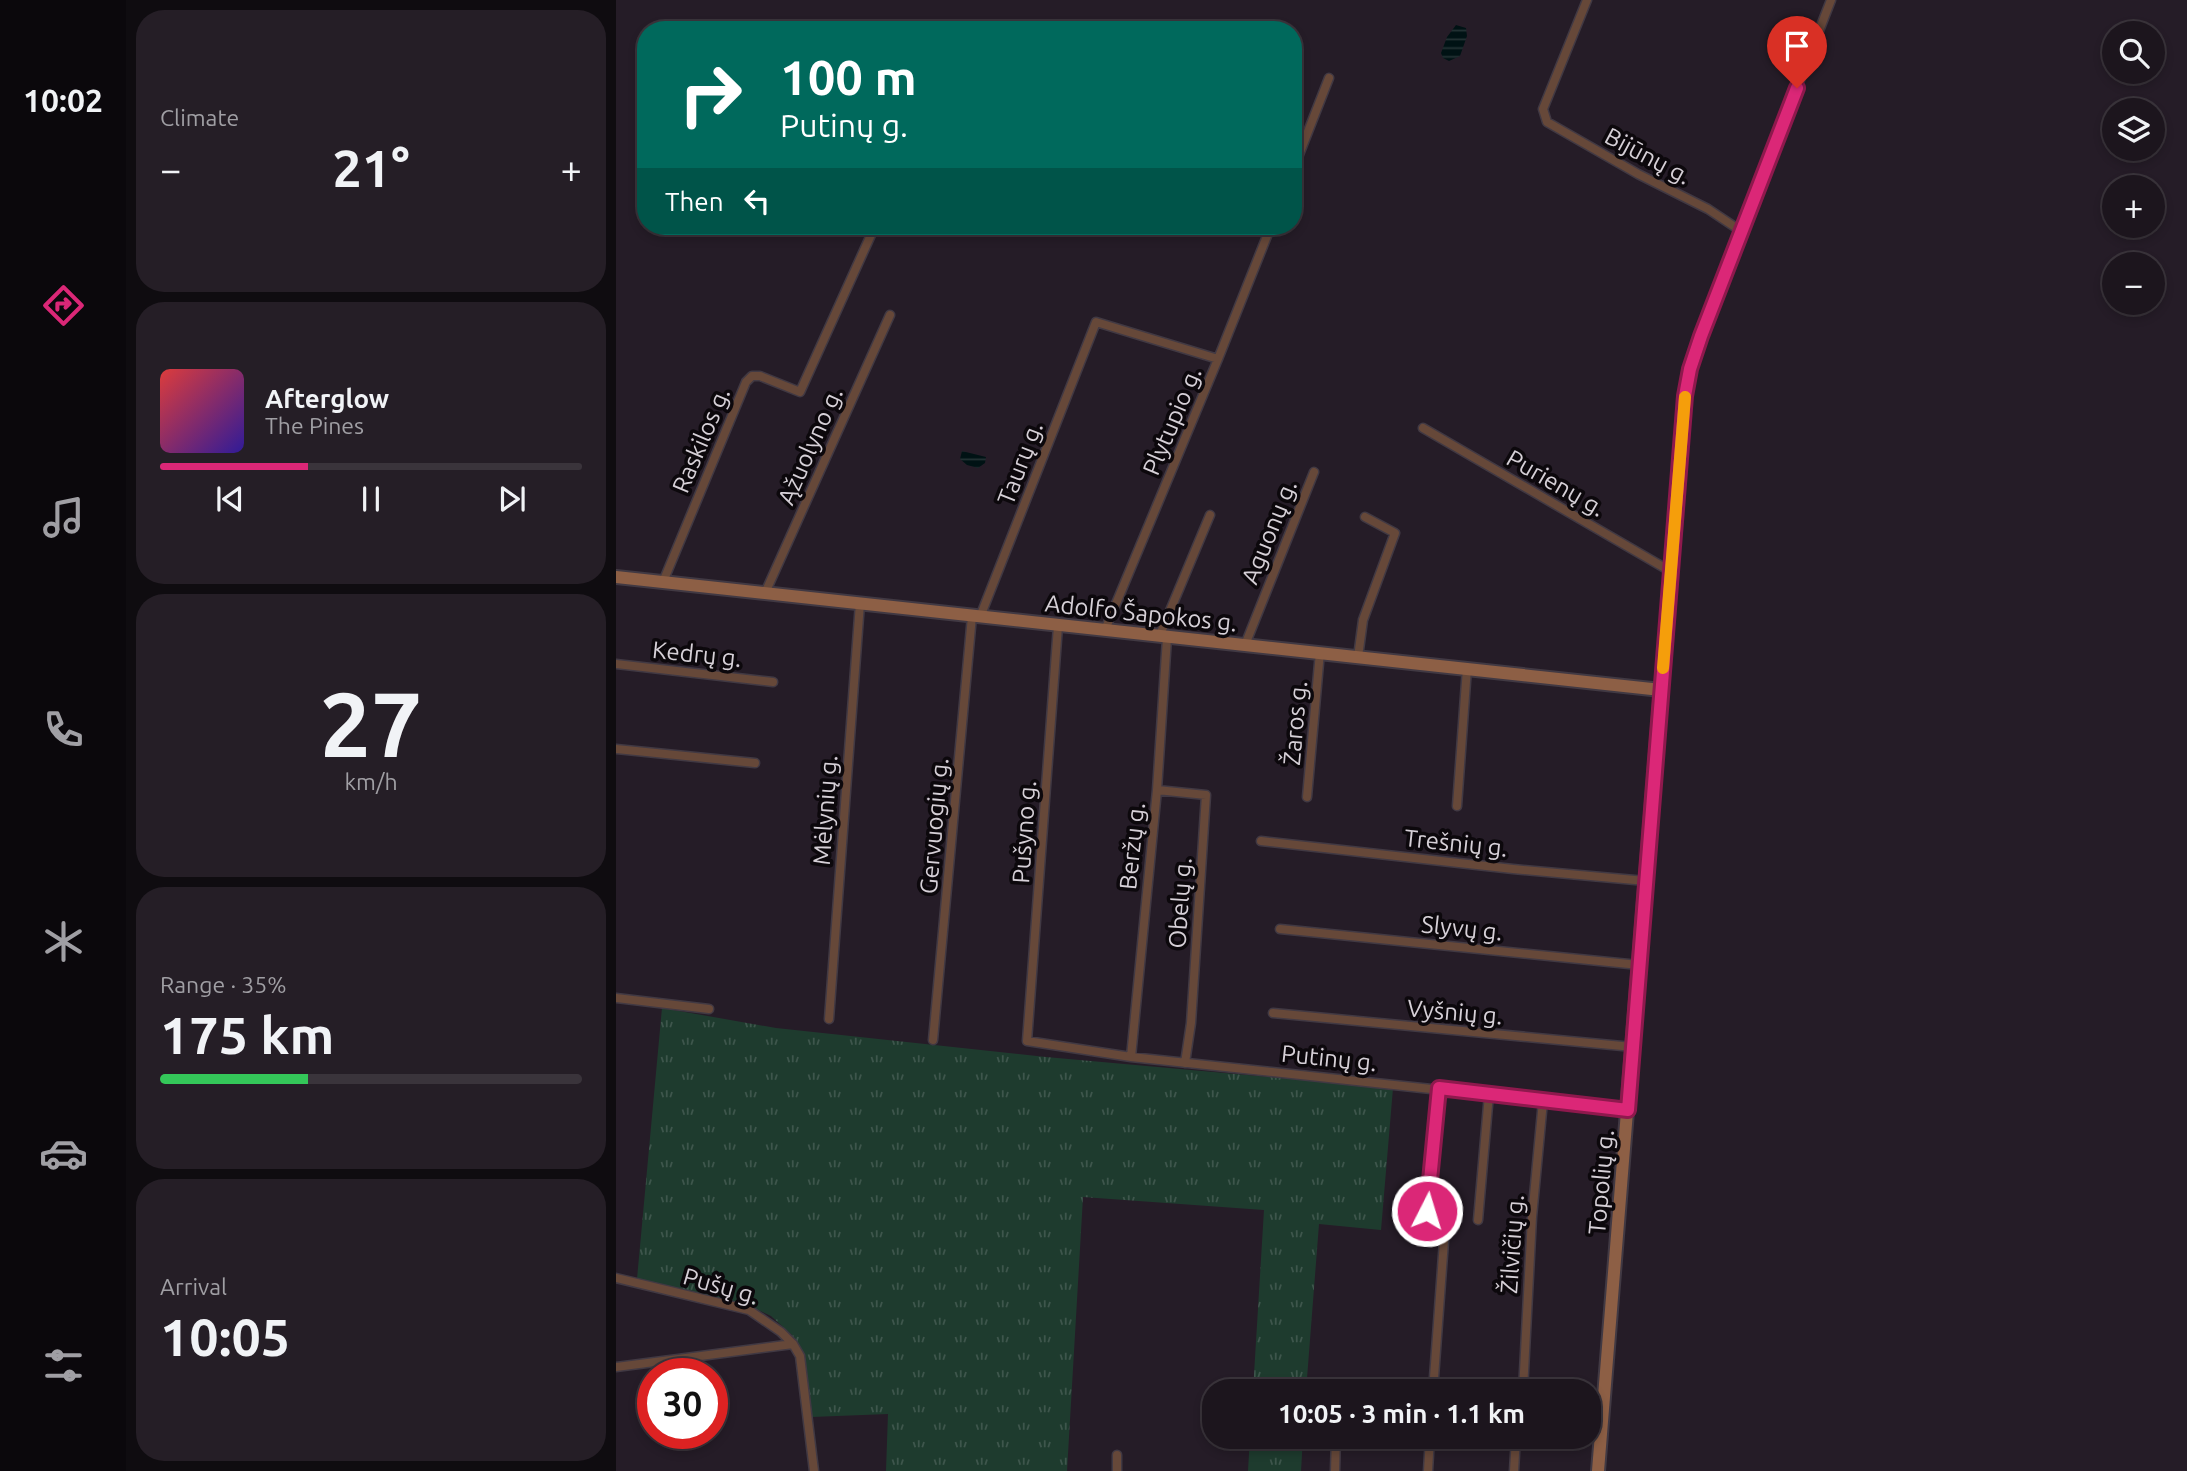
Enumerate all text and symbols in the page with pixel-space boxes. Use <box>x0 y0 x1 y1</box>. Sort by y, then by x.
pin <box>1767 16 1827 88</box>
map controls <box>2102 21 2165 315</box>
button: search <box>2102 21 2165 84</box>
icon: arrive <box>1778 27 1816 65</box>
icon: right <box>665 49 756 140</box>
text: 100 m <box>780 49 917 104</box>
text: 10:02 <box>23 82 103 118</box>
button: layers <box>2102 98 2165 161</box>
text: Climate <box>160 105 239 130</box>
text: Putinų g. <box>780 107 908 143</box>
street label: Bijūnų g. <box>1601 122 1695 190</box>
text: 21° <box>332 139 410 197</box>
text: − <box>160 148 181 190</box>
text: + <box>561 148 582 190</box>
button: + <box>2102 175 2165 238</box>
icon: left <box>738 182 776 220</box>
text: Then <box>665 187 724 216</box>
button: − <box>2102 252 2165 315</box>
icon: directions <box>39 281 88 330</box>
street label: Plytupio g. <box>1137 363 1207 479</box>
street label: Raskilos g. <box>667 383 735 497</box>
street label: Ąžuolyno g. <box>772 383 848 509</box>
text: Afterglow <box>265 384 389 413</box>
text: The Pines <box>265 413 364 438</box>
street label: Taurų g. <box>992 418 1048 508</box>
street label: Purienų g. <box>1502 444 1610 522</box>
street label: Aguonų g. <box>1236 476 1302 588</box>
icon: previous <box>211 480 249 518</box>
icon: pause <box>352 480 390 518</box>
icon: next <box>493 480 531 518</box>
icon: music <box>39 493 88 542</box>
street label: Adolfo Šapokos g. <box>1044 588 1238 637</box>
street label: Kedrų g. <box>651 636 743 672</box>
text: 27 <box>320 672 422 774</box>
street label: Žaros g. <box>1277 680 1312 766</box>
icon: phone <box>39 705 88 754</box>
street label: Mėlynių g. <box>808 754 842 866</box>
street label: Gervuogių g. <box>915 757 953 895</box>
text: km/h <box>344 769 398 794</box>
street label: Pušyno g. <box>1007 780 1041 884</box>
street label: Beržų g. <box>1114 801 1150 891</box>
street label: Trešnių g. <box>1403 824 1509 862</box>
street label: Obelų g. <box>1163 857 1197 949</box>
street label: Slyvų g. <box>1420 910 1504 946</box>
icon: climate <box>39 917 88 966</box>
text: Range · 35% <box>160 972 287 997</box>
street label: Vyšnių g. <box>1406 994 1504 1030</box>
text: 175 km <box>160 1006 334 1064</box>
street label: Putinų g. <box>1280 1040 1378 1076</box>
street label: Topolių g. <box>1583 1128 1619 1236</box>
icon: car <box>39 1129 88 1178</box>
position arrow <box>1390 1174 1464 1248</box>
street label: Žilvičių g. <box>1494 1193 1529 1295</box>
street label: Pušų g. <box>680 1262 762 1310</box>
text: Arrival <box>160 1274 227 1299</box>
text: 10:05 <box>160 1308 290 1366</box>
icon: filters <box>39 1341 88 1390</box>
speed limit sign: 30 <box>637 1358 728 1449</box>
text: 10:05 · 3 min · 1.1 km <box>1278 1399 1525 1428</box>

